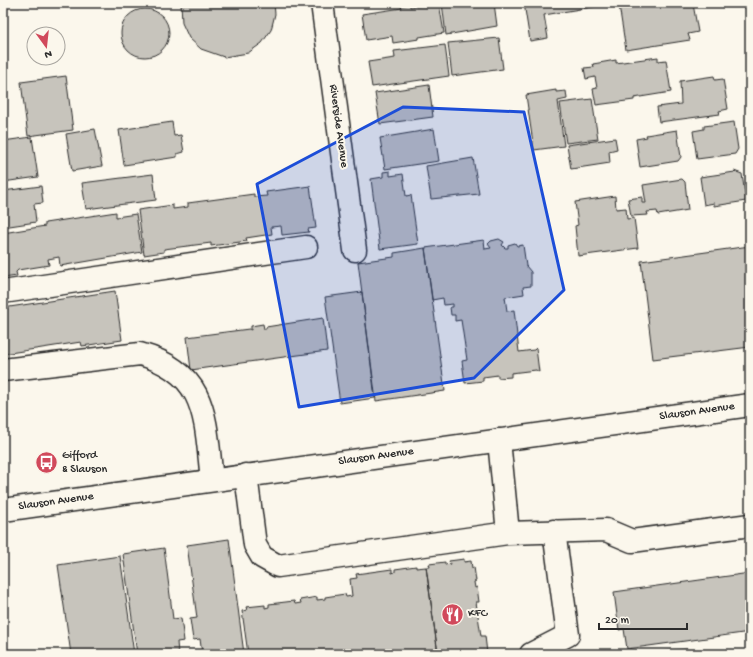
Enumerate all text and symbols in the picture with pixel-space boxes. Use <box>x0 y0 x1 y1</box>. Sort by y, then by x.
north arrow <box>26 26 66 66</box>
text: N <box>43 47 53 60</box>
street label: Riverside Avenue <box>325 84 351 169</box>
street label: Slauson Avenue <box>659 400 736 424</box>
street label: Slauson Avenue <box>338 445 415 469</box>
place label: Gifford & Slauson <box>62 449 108 477</box>
bus stop icon: Gifford & Slauson <box>33 450 59 476</box>
street label: Slauson Avenue <box>18 490 95 514</box>
restaurant icon: KFC <box>440 601 466 627</box>
scale bar <box>599 605 687 631</box>
place label: KFC <box>468 607 489 621</box>
text: 20 m <box>605 614 630 628</box>

